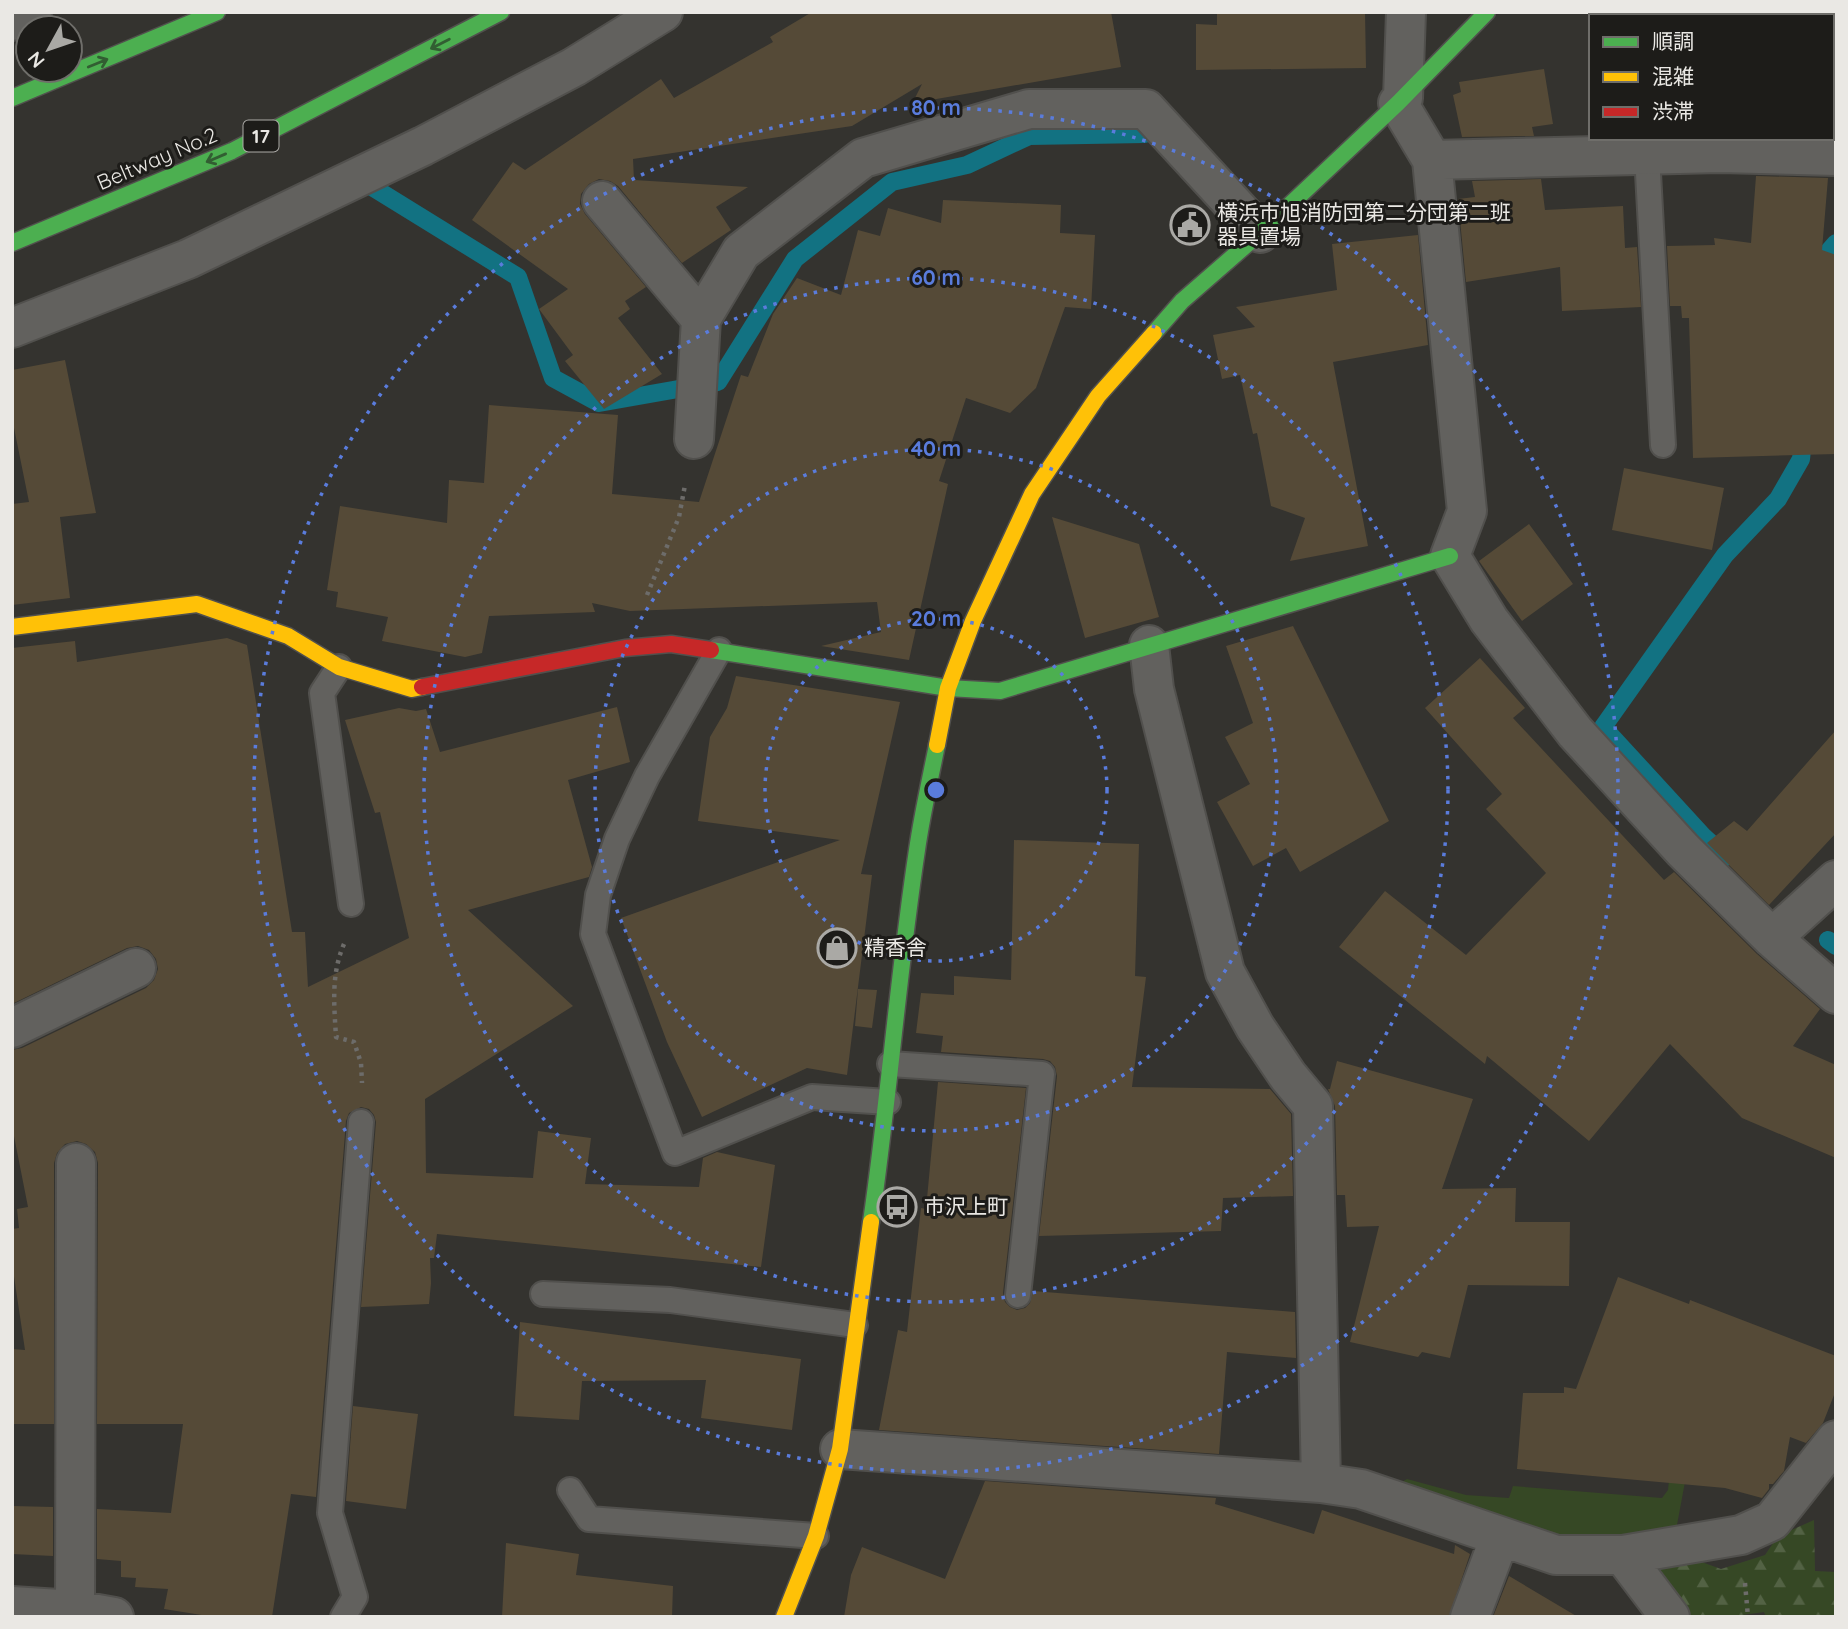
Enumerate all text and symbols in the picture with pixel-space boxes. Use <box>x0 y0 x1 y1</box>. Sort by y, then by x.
north arrow <box>14 14 84 84</box>
legend <box>1589 14 1834 140</box>
text: 順調 <box>1652 28 1694 54</box>
one-way arrow <box>430 37 451 51</box>
text: N <box>22 47 50 73</box>
one-way arrow <box>87 55 108 68</box>
text: 混雑 <box>1652 63 1694 89</box>
text: 80 m <box>911 94 961 120</box>
text: 渋滞 <box>1652 98 1694 124</box>
road number: 17 <box>244 120 278 152</box>
street label: Beltway No.2 <box>93 121 221 195</box>
one-way arrow <box>205 152 227 165</box>
place label: 横浜市旭消防団第二分団第二班 器具置場 <box>1217 199 1511 249</box>
public building icon: 横浜市旭消防団第二分団第二班 器具置場 <box>1169 204 1211 246</box>
text: 60 m <box>911 264 961 290</box>
text: 40 m <box>911 435 961 461</box>
text: 20 m <box>911 605 961 631</box>
centre of rings <box>924 778 948 802</box>
shop icon: 精香舎 <box>816 927 858 969</box>
place label: 精香舎 <box>864 934 927 960</box>
bus stop icon: 市沢上町 <box>876 1186 918 1228</box>
place label: 市沢上町 <box>924 1193 1008 1219</box>

